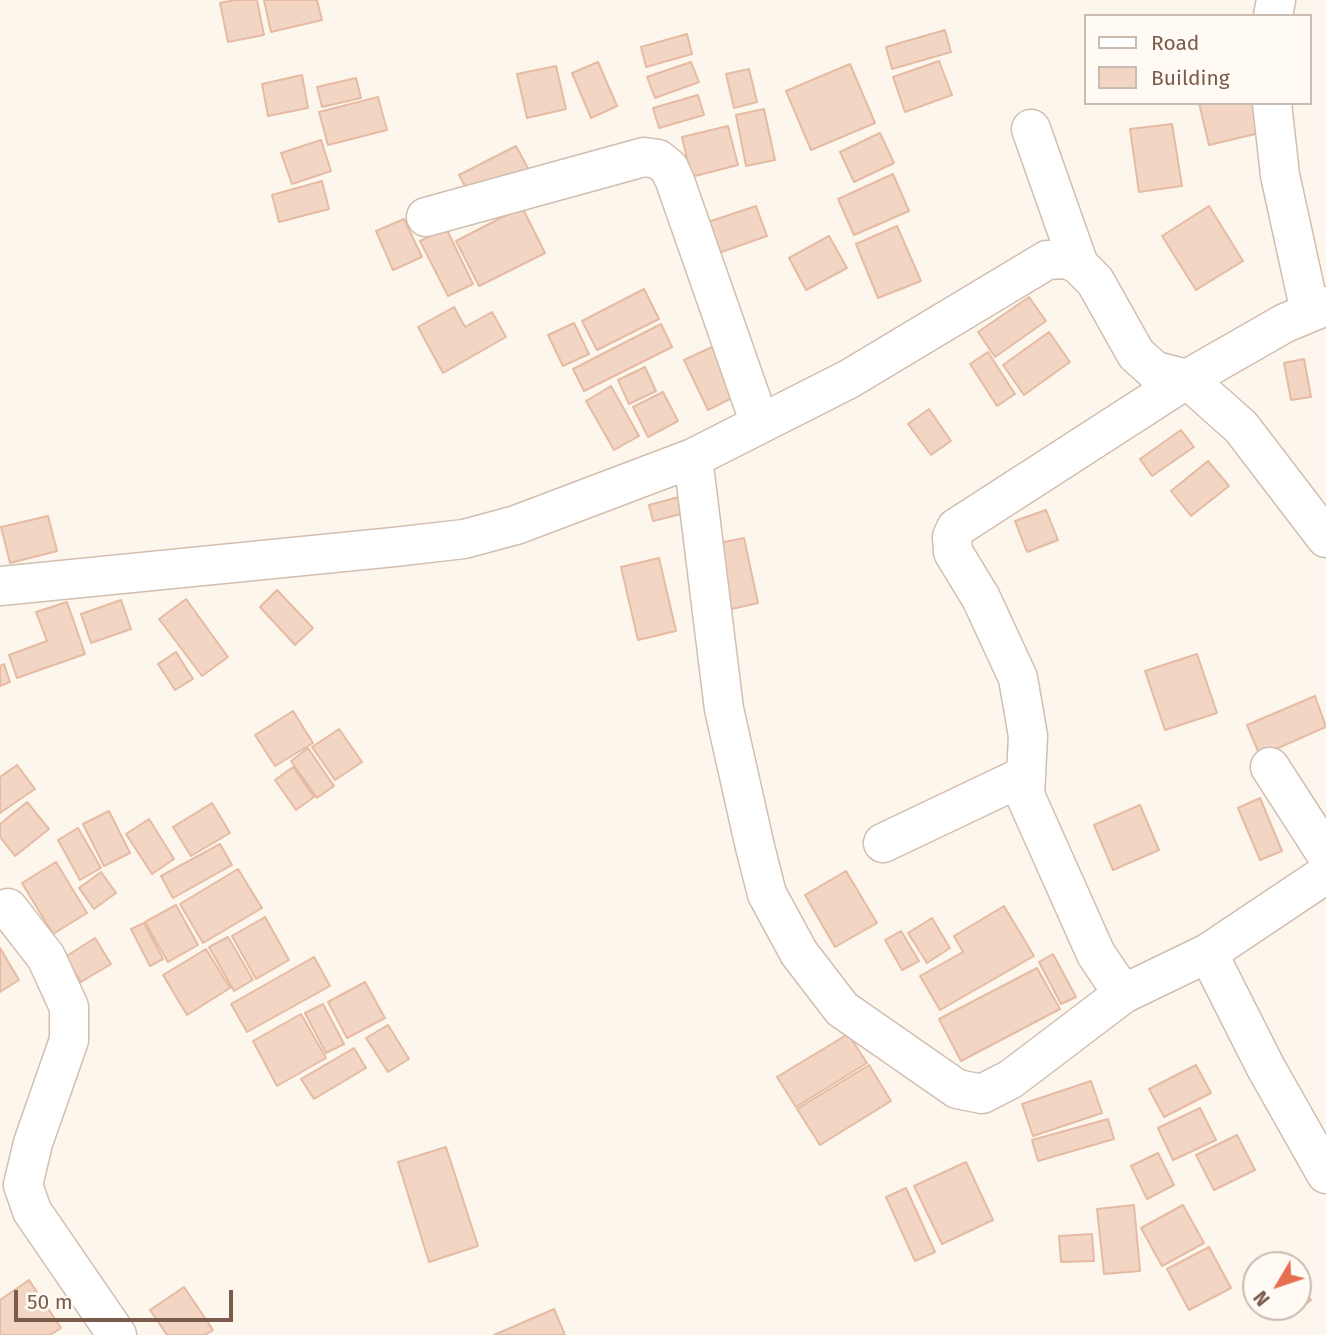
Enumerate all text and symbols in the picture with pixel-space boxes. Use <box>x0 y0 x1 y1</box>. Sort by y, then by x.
legend <box>1084 14 1312 105</box>
text: Road <box>1151 30 1199 56</box>
text: Building <box>1151 65 1230 91</box>
north arrow <box>1242 1251 1312 1321</box>
scale bar <box>18 1276 236 1320</box>
text: N <box>1249 1286 1275 1310</box>
text: 50 m <box>27 1289 73 1315</box>

